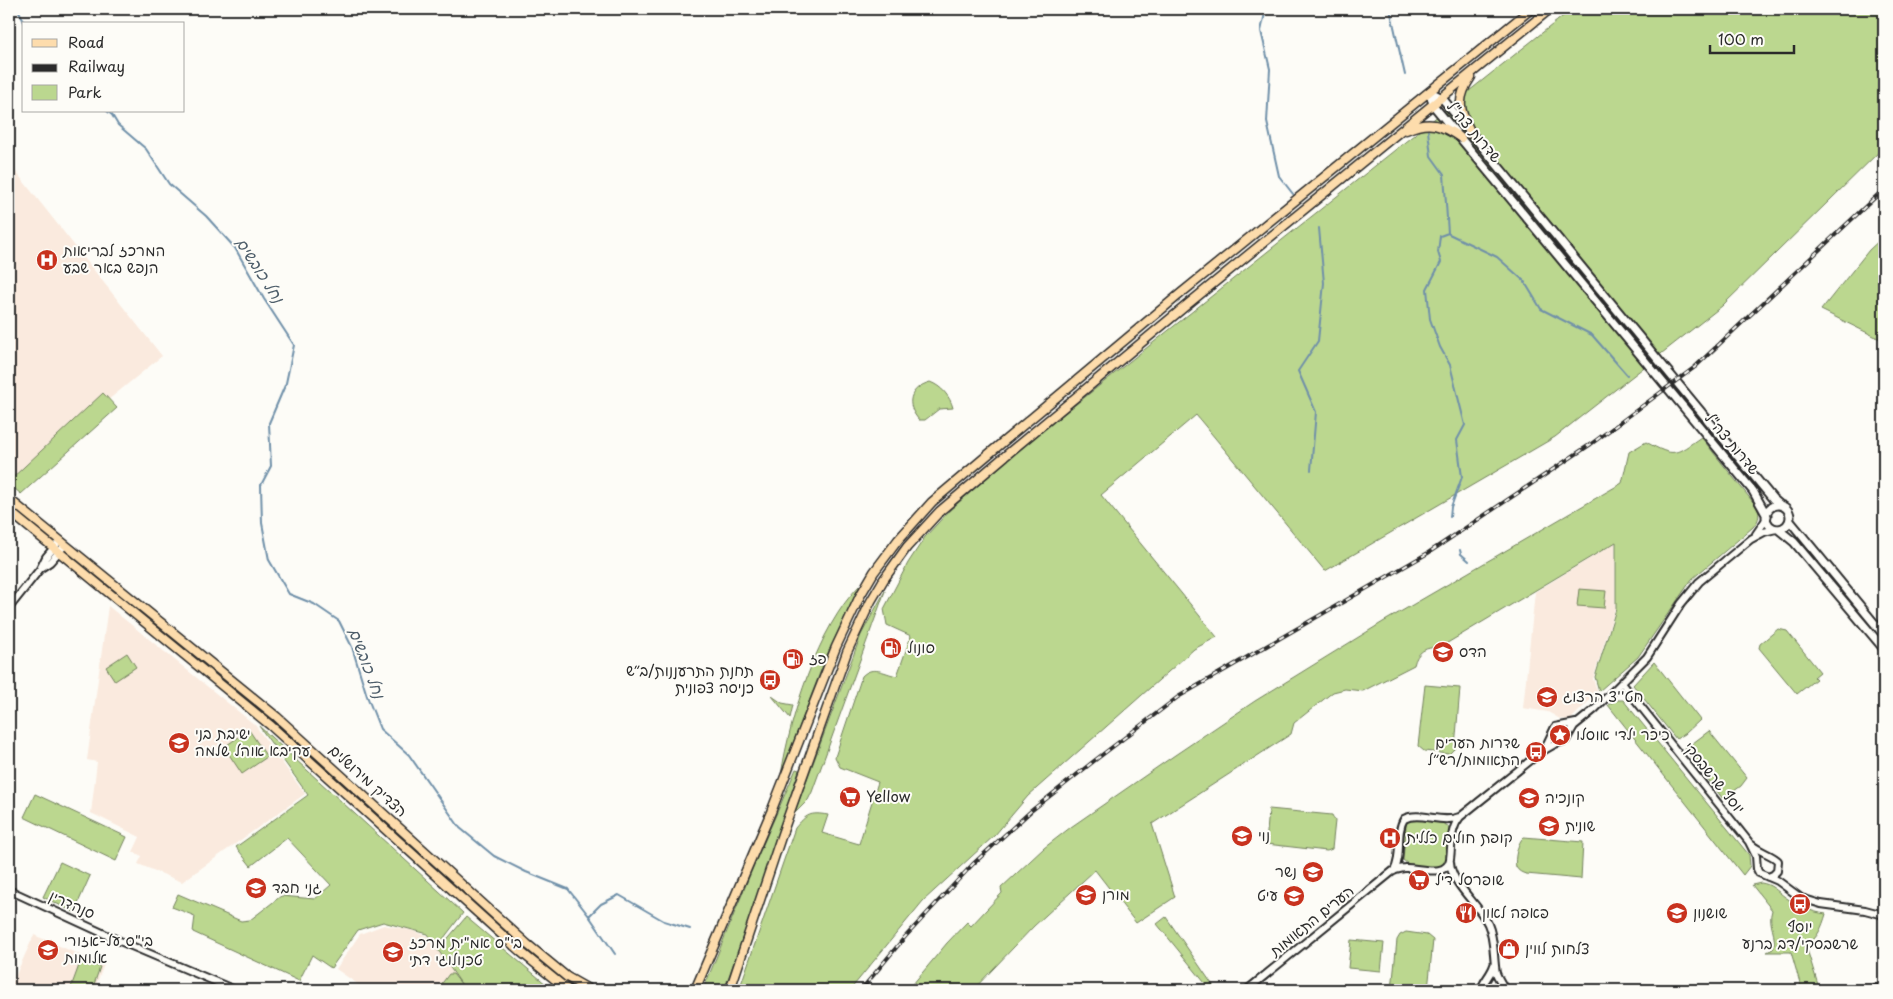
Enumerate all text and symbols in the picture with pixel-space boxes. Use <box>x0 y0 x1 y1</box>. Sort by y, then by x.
legend <box>22 22 185 112</box>
scale bar <box>1710 22 1794 54</box>
text: 100 m <box>1718 27 1764 50</box>
text: Road <box>68 30 104 53</box>
text: Railway <box>68 54 125 77</box>
text: Park <box>68 80 102 103</box>
street label: שדרות צה"ל <box>1442 95 1508 167</box>
water label: נחל כובשים <box>231 232 292 308</box>
place label: המרכז לבריאות הנפש באר שבע <box>62 238 165 278</box>
hospital icon: המרכז לבריאות הנפש באר שבע <box>35 248 59 272</box>
street label: שדרות צה"ל <box>1700 407 1766 479</box>
water label: נחל כובשים <box>344 624 393 703</box>
place label: סונול <box>907 635 935 658</box>
fuel station icon: סונול <box>879 636 903 660</box>
place label: הדס <box>1459 639 1487 662</box>
school or university icon: הדס <box>1431 640 1455 664</box>
place label: פז <box>809 646 827 669</box>
fuel station icon: פז <box>781 647 805 671</box>
place label: תחנת התרעננות/ב״ש כניסה צפונית <box>626 658 754 698</box>
bus stop icon: תחנת התרעננות/ב״ש כניסה צפונית <box>758 668 782 692</box>
place label: חט''צ הרצוג <box>1563 684 1643 707</box>
school or university icon: חט''צ הרצוג <box>1535 685 1559 709</box>
place label: ישיבת בני עקיבא אוהל שלמה <box>195 721 311 761</box>
place label: כיכר ילדי אוסלו <box>1576 722 1670 745</box>
place icon: כיכר ילדי אוסלו <box>1548 723 1572 747</box>
place label: שדרות הערים התאומות/רש״ל <box>1427 730 1520 770</box>
school or university icon: ישיבת בני עקיבא אוהל שלמה <box>167 731 191 755</box>
street label: יוסף שרשבסקי <box>1679 736 1751 818</box>
street label: הצדיק מירושלים <box>325 738 413 822</box>
bus stop icon: שדרות הערים התאומות/רש״ל <box>1524 740 1548 764</box>
place label: Yellow <box>866 784 911 807</box>
supermarket icon: Yellow <box>838 785 862 809</box>
place label: קונכיה <box>1545 785 1585 808</box>
school or university icon: קונכיה <box>1517 786 1541 810</box>
place label: שונית <box>1565 813 1596 836</box>
school or university icon: שונית <box>1537 814 1561 838</box>
place label: נוי <box>1258 823 1270 846</box>
school or university icon: נוי <box>1230 824 1254 848</box>
place label: קופת חולים כללית <box>1405 825 1513 848</box>
hospital icon: קופת חולים כללית <box>1378 826 1402 850</box>
place label: נשר <box>1275 859 1297 882</box>
school or university icon: נשר <box>1301 860 1325 884</box>
place label: שופרסל דיל <box>1435 867 1505 890</box>
supermarket icon: שופרסל דיל <box>1407 868 1431 892</box>
place label: גני חבד <box>272 875 322 898</box>
school or university icon: גני חבד <box>244 876 268 900</box>
street label: הערים התאומות <box>1263 879 1358 962</box>
place label: מורן <box>1102 882 1130 905</box>
street label: סנהדרין <box>46 883 99 924</box>
school or university icon: מורן <box>1074 883 1098 907</box>
place label: עיט <box>1257 883 1278 906</box>
school or university icon: עיט <box>1282 884 1306 908</box>
bus stop icon: יוסף שרשבסקי/דב ברנע <box>1788 892 1812 916</box>
place label: פאפה לאון <box>1482 900 1549 923</box>
place label: שושנון <box>1693 900 1728 923</box>
restaurant icon: פאפה לאון <box>1454 901 1478 925</box>
school or university icon: שושנון <box>1665 901 1689 925</box>
place label: יוסף שרשבסקי/דב ברנע <box>1742 914 1858 954</box>
place label: בי"ס על-אזורי אלומות <box>63 928 153 968</box>
place label: בי"ס אמ"ית מרכז טכנולוגי דתי <box>409 930 522 970</box>
place label: צלחות לווין <box>1525 936 1589 959</box>
shop icon: צלחות לווין <box>1497 937 1521 961</box>
school or university icon: בי"ס על-אזורי אלומות <box>36 938 60 962</box>
school or university icon: בי"ס אמ"ית מרכז טכנולוגי דתי <box>381 940 405 964</box>

